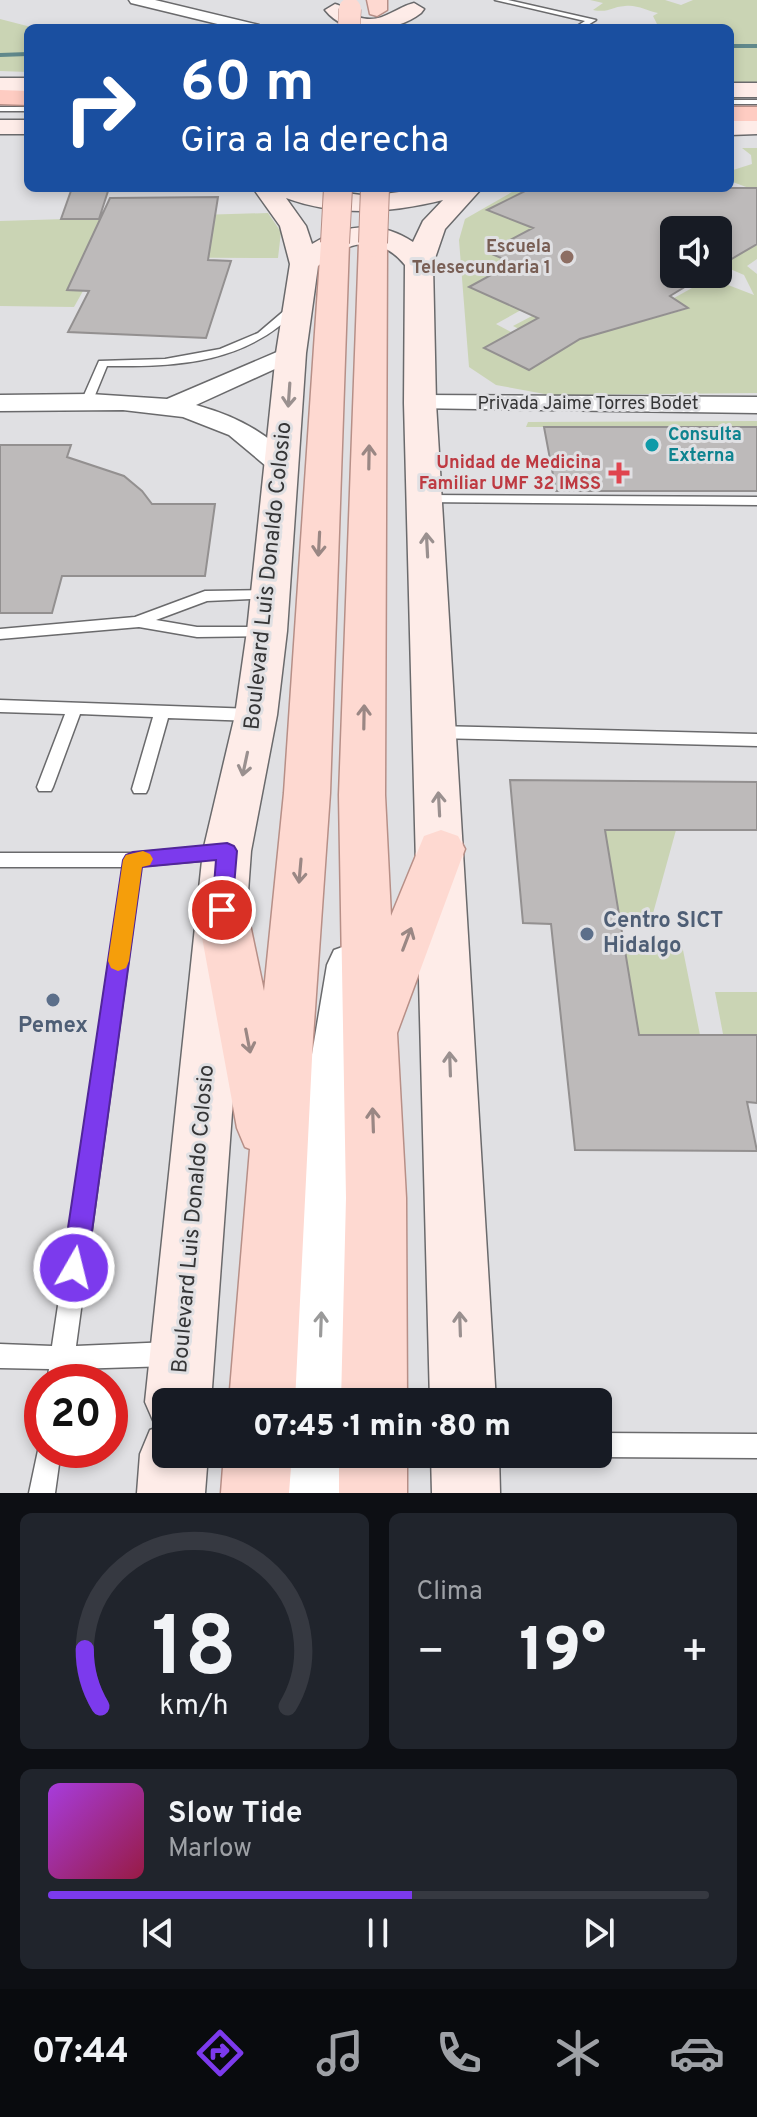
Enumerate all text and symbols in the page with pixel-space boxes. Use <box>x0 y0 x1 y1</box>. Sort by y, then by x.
text: 60 m <box>180 50 314 120</box>
icon: right <box>48 56 152 160</box>
text: Gira a la derecha <box>180 119 449 165</box>
map controls <box>660 216 732 288</box>
button: sound <box>660 216 732 288</box>
place label: Escuela Telesecundaria 1 <box>412 236 551 280</box>
marker: Escuela Telesecundaria 1 <box>558 248 576 266</box>
one-way arrow <box>281 381 296 408</box>
street label: Privada Jaime Torres Bodet <box>477 393 699 416</box>
street label: Boulevard Luis Donaldo Colosio <box>239 421 299 731</box>
place label: Consulta Externa <box>668 424 742 468</box>
marker: Consulta Externa <box>643 436 661 454</box>
one-way arrow <box>361 444 377 471</box>
place label: Unidad de Medicina Familiar UMF 32 IMSS <box>419 452 601 496</box>
marker: Unidad de Medicina Familiar UMF 32 IMSS <box>608 462 630 484</box>
one-way arrow <box>312 530 327 557</box>
one-way arrow <box>419 532 434 559</box>
one-way arrow <box>356 704 372 731</box>
one-way arrow <box>237 750 252 776</box>
one-way arrow <box>431 791 446 818</box>
one-way arrow <box>292 857 307 884</box>
pin <box>188 876 256 944</box>
icon: arrive <box>200 888 244 932</box>
place label: Centro SICT Hidalgo <box>603 908 723 960</box>
marker: Centro SICT Hidalgo <box>578 925 596 943</box>
one-way arrow <box>401 927 415 952</box>
marker: Pemex <box>44 991 62 1009</box>
place label: Pemex <box>18 1013 88 1040</box>
one-way arrow <box>241 1028 256 1054</box>
one-way arrow <box>442 1051 457 1078</box>
street label: Boulevard Luis Donaldo Colosio <box>167 1064 221 1374</box>
one-way arrow <box>365 1107 380 1134</box>
position arrow <box>32 1226 116 1310</box>
one-way arrow <box>314 1311 329 1338</box>
one-way arrow <box>452 1311 467 1338</box>
speed limit sign: 20 <box>24 1364 128 1468</box>
text: 07:45 · 1 min · 80 m <box>253 1409 511 1446</box>
text: Clima <box>417 1576 483 1609</box>
text: 18 <box>151 1600 237 1705</box>
text: 19° <box>519 1616 606 1692</box>
text: − <box>417 1626 445 1682</box>
text: + <box>681 1626 709 1682</box>
text: km/h <box>160 1689 229 1725</box>
text: Slow Tide <box>168 1796 302 1833</box>
text: Marlow <box>168 1833 252 1866</box>
icon: previous <box>136 1911 180 1955</box>
icon: pause <box>356 1911 400 1955</box>
icon: next <box>577 1911 621 1955</box>
icon: directions <box>192 2025 248 2081</box>
icon: music <box>312 2025 368 2081</box>
icon: phone <box>431 2025 487 2081</box>
icon: climate <box>550 2025 606 2081</box>
icon: car <box>669 2025 725 2081</box>
text: 07:44 <box>32 2030 129 2076</box>

